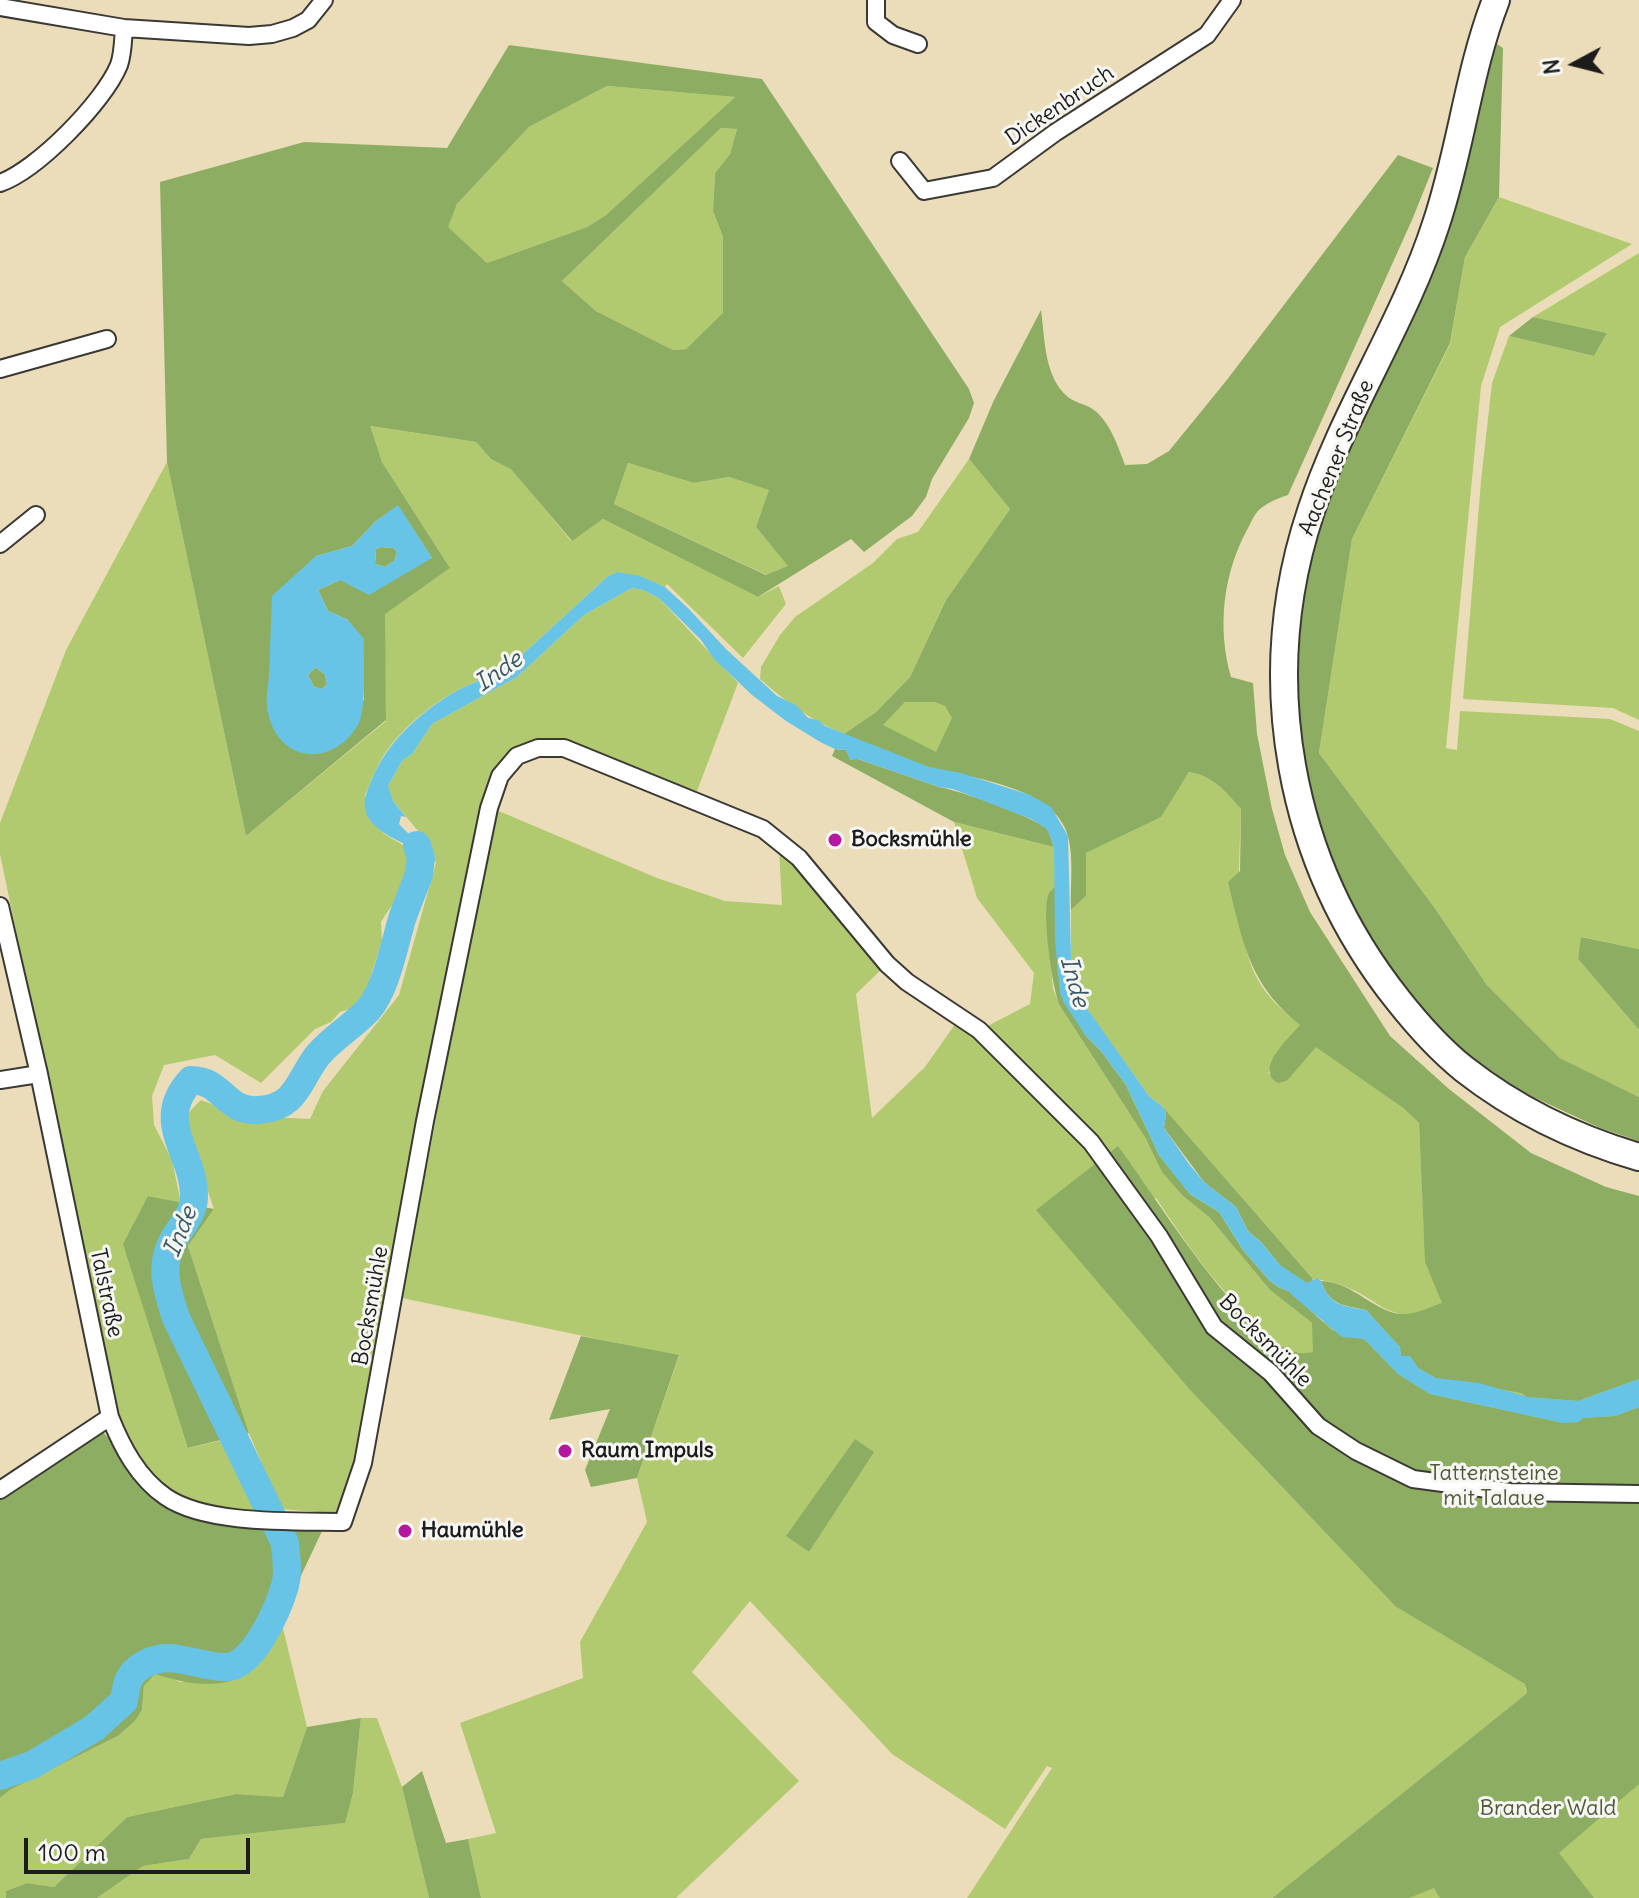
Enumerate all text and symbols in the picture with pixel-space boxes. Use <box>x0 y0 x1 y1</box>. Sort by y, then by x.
north arrow <box>1535 24 1615 104</box>
text: N <box>1536 58 1566 76</box>
street label: Dickenbruch <box>1001 60 1119 152</box>
street label: Aachener Straße <box>1294 376 1380 540</box>
water label: Inde <box>470 646 528 698</box>
place label: Bocksmühle <box>851 827 972 853</box>
marker: Bocksmühle <box>826 831 844 849</box>
water label: Inde <box>1053 953 1095 1011</box>
water label: Inde <box>158 1203 204 1261</box>
street label: Bocksmühle <box>348 1244 394 1368</box>
street label: Talstraße <box>84 1246 128 1340</box>
street label: Bocksmühle <box>1213 1289 1317 1393</box>
place label: Raum Impuls <box>581 1438 714 1464</box>
marker: Raum Impuls <box>556 1442 574 1460</box>
park label: Tatternsteine mit Talaue <box>1429 1461 1559 1512</box>
place label: Haumühle <box>421 1518 524 1544</box>
marker: Haumühle <box>396 1522 414 1540</box>
park label: Brander Wald <box>1479 1796 1617 1822</box>
scale bar <box>28 1822 254 1872</box>
text: 100 m <box>38 1837 106 1867</box>

